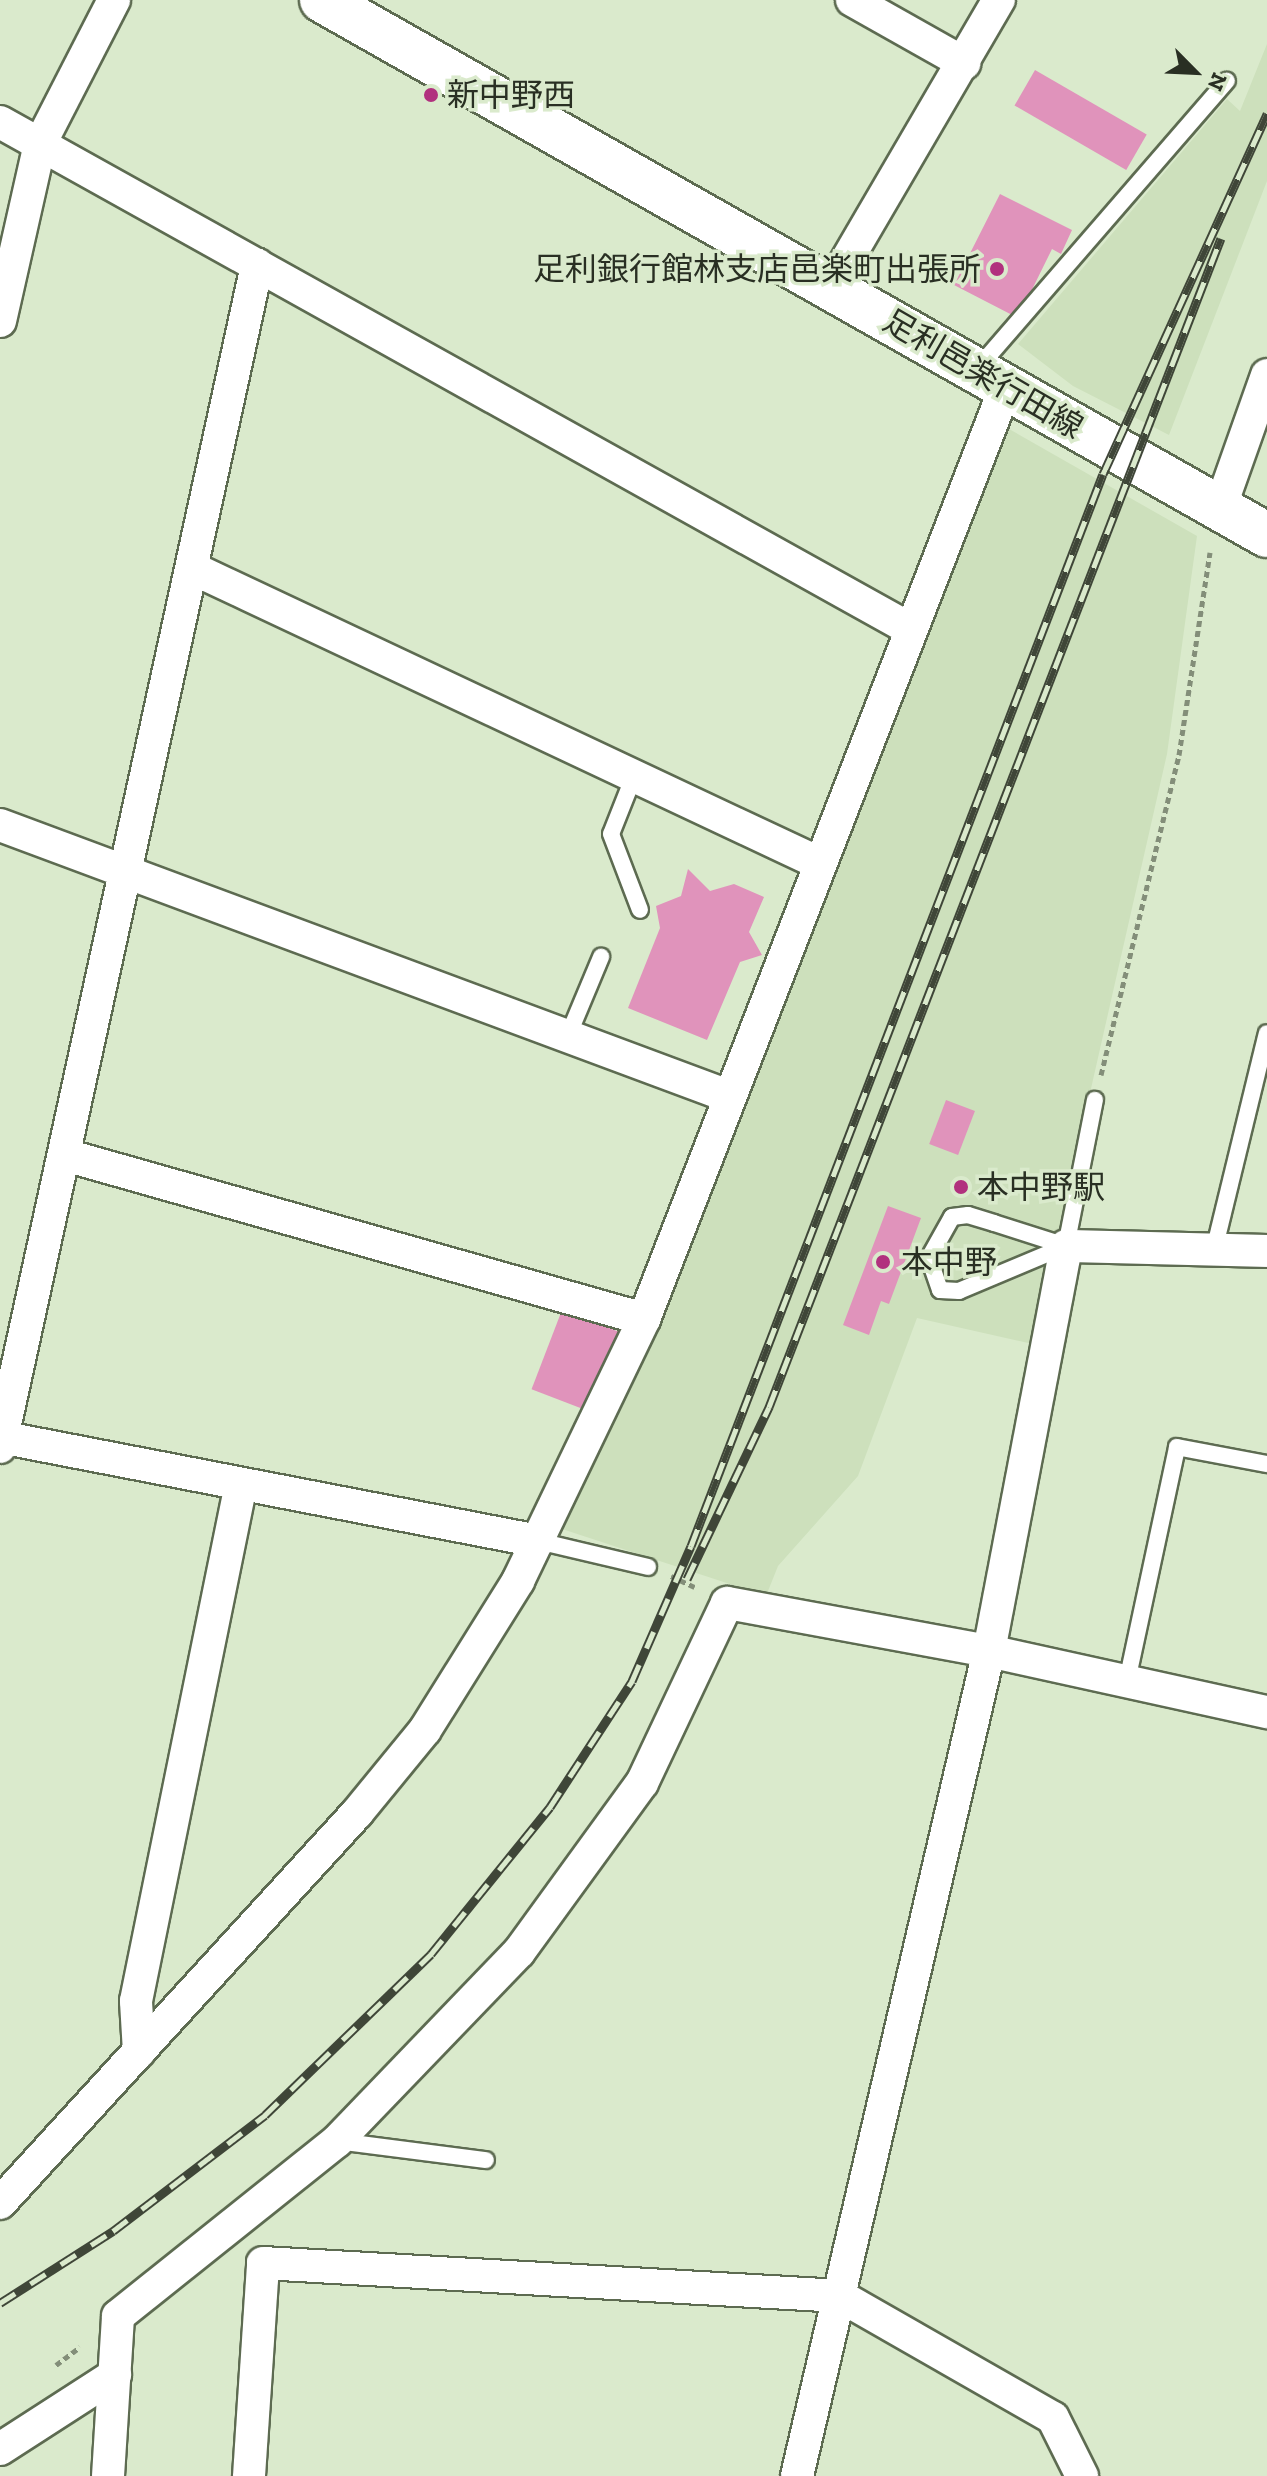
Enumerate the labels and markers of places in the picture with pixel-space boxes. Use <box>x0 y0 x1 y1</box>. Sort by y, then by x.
place label: 新中野西 <box>447 76 575 114</box>
marker: 新中野西 <box>422 86 440 104</box>
place label: 足利銀行館林支店邑楽町出張所 <box>533 250 981 288</box>
marker: 足利銀行館林支店邑楽町出張所 <box>988 260 1006 278</box>
place label: 本中野駅 <box>977 1168 1105 1206</box>
marker: 本中野駅 <box>952 1178 970 1196</box>
place label: 本中野 <box>901 1243 997 1281</box>
marker: 本中野 <box>872 1251 894 1273</box>

